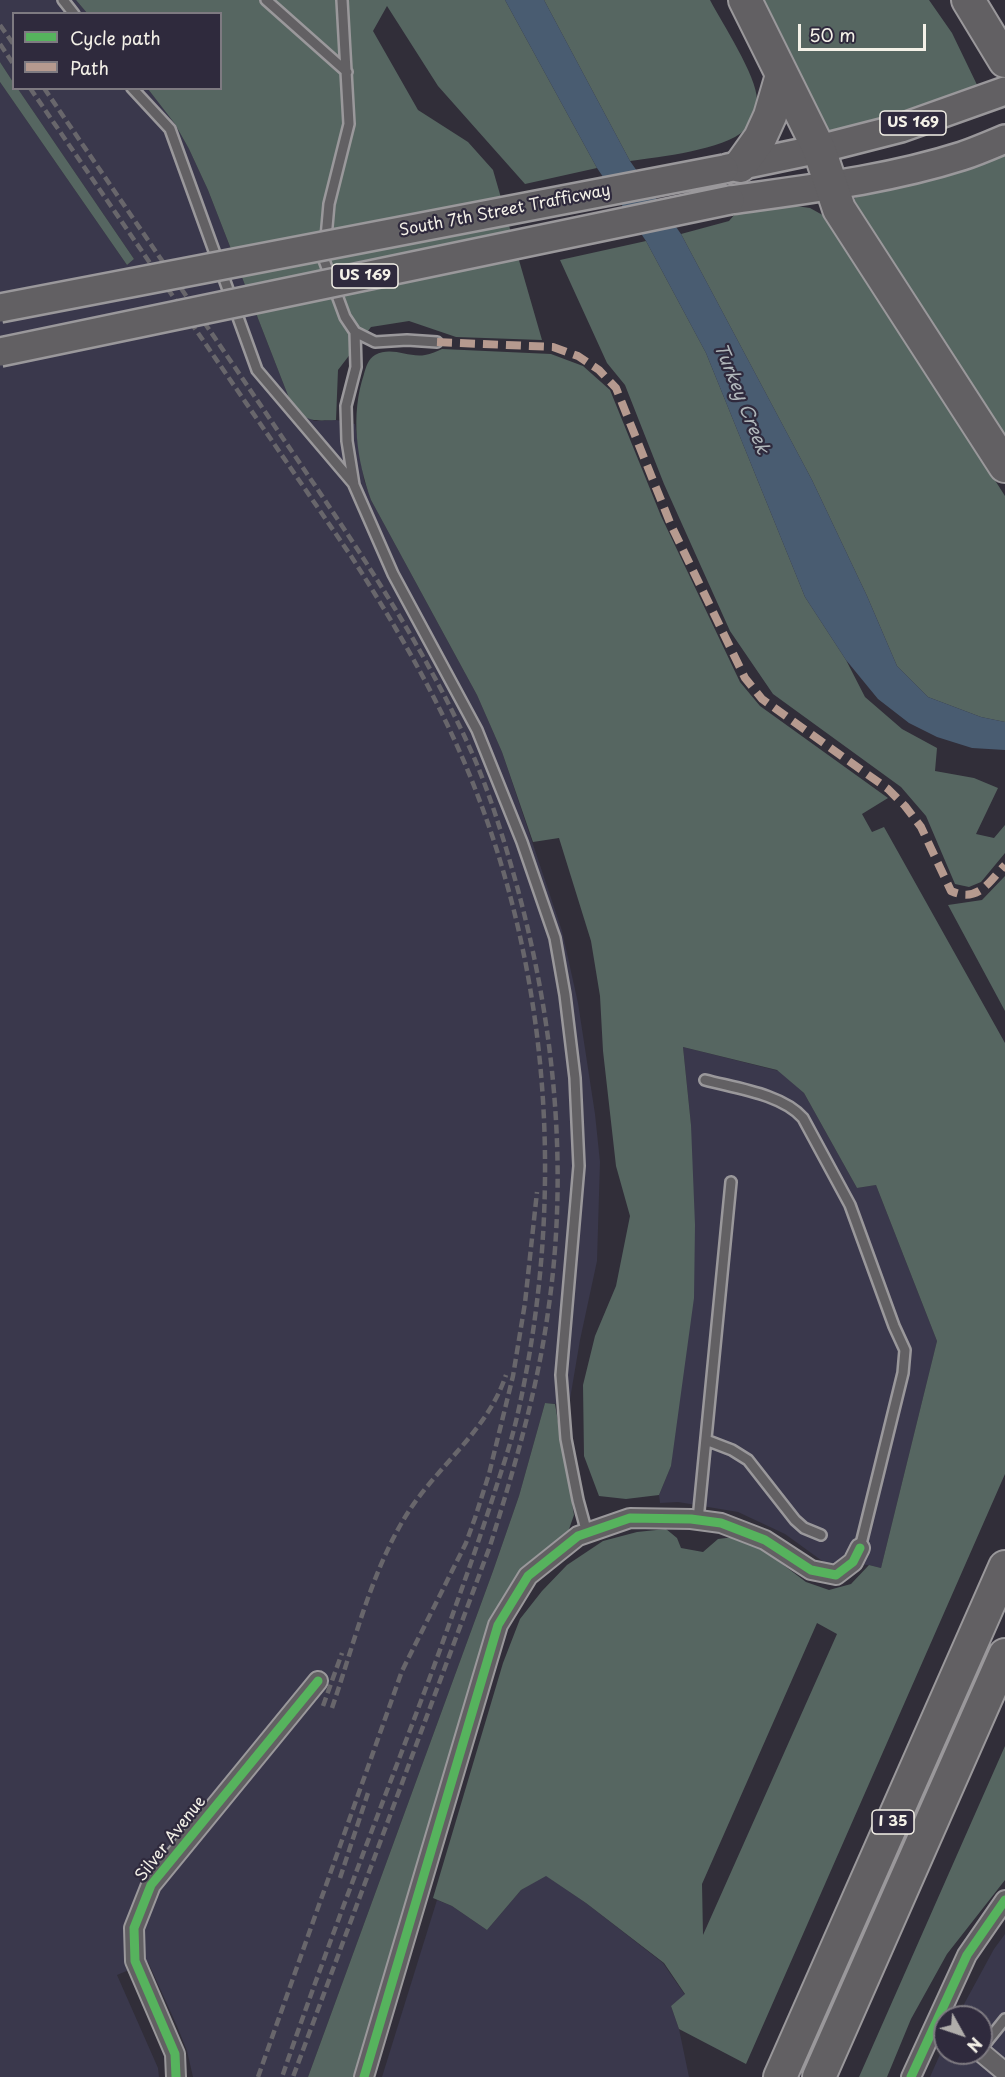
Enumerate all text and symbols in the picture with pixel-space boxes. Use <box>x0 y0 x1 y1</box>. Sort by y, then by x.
legend <box>12 12 222 90</box>
scale bar <box>801 12 928 50</box>
text: 50 m <box>809 21 856 48</box>
text: Cycle path <box>70 24 161 51</box>
text: Path <box>70 54 109 81</box>
road number: US 169 <box>880 111 946 135</box>
street label: South 7th Street Trafficway <box>398 181 612 241</box>
road number: US 169 <box>332 264 398 288</box>
water label: Turkey Creek <box>709 340 773 458</box>
street label: Silver Avenue <box>132 1792 210 1886</box>
road number: I 35 <box>872 1810 914 1834</box>
north arrow <box>933 2005 993 2065</box>
text: N <box>962 2033 989 2058</box>

